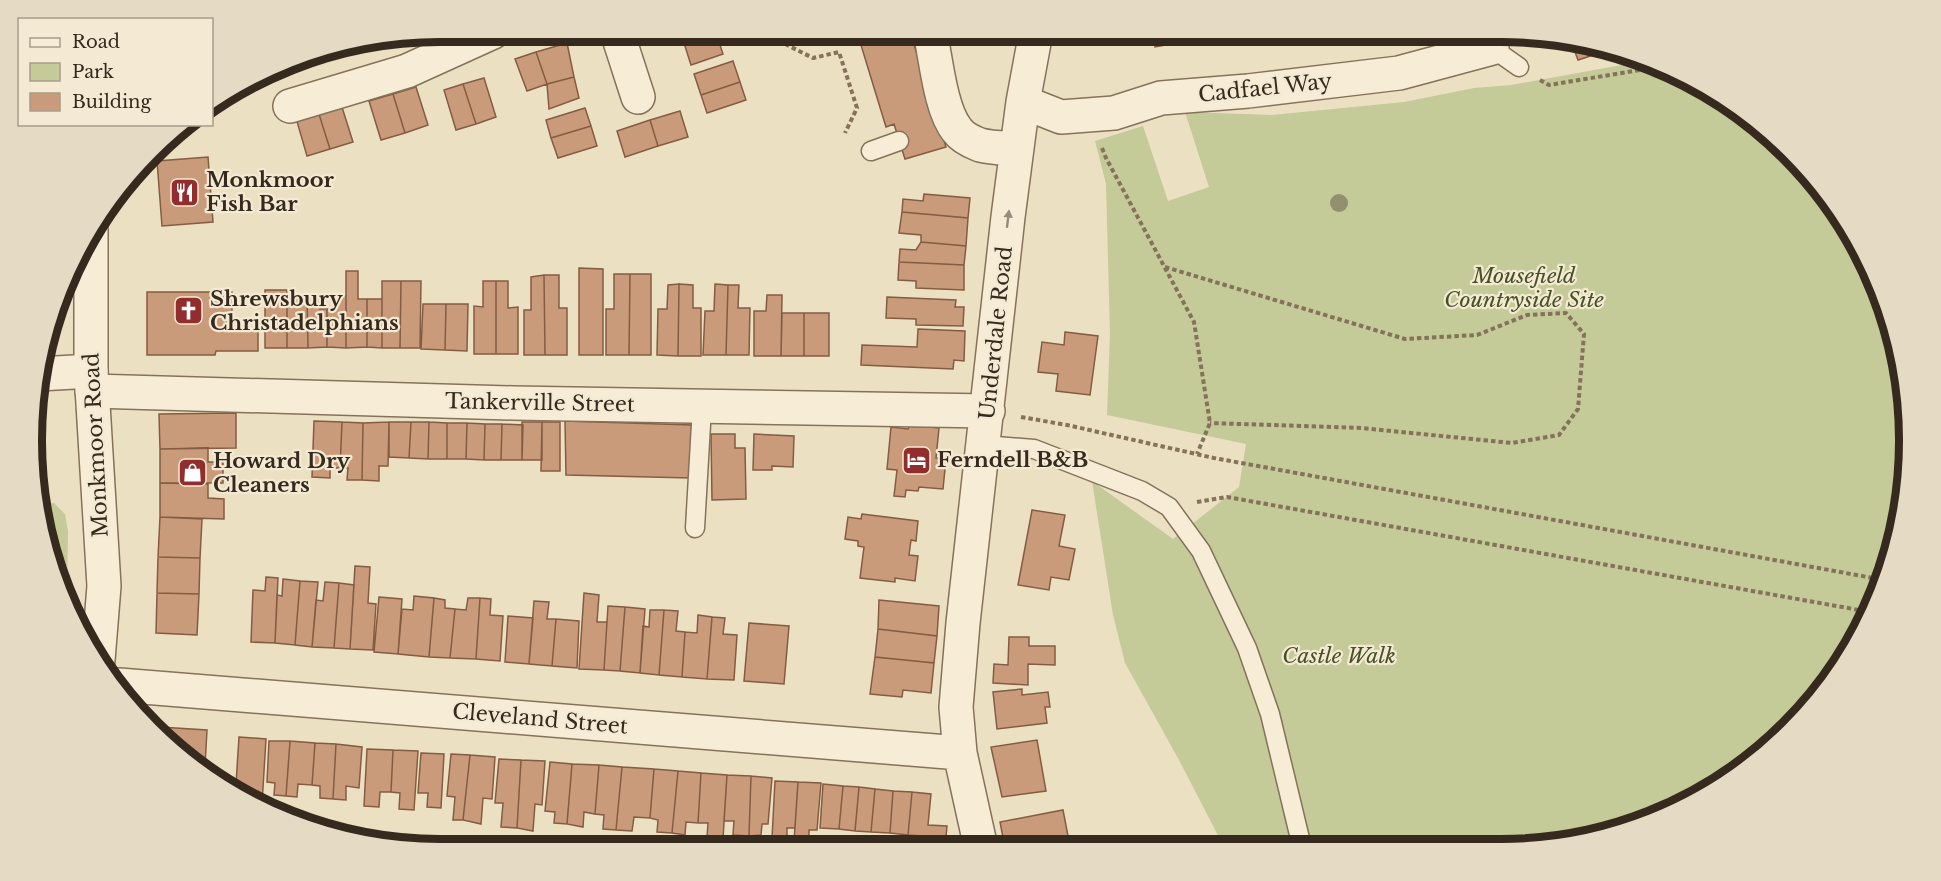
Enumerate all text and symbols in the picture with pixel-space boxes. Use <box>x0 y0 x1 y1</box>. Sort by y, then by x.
legend <box>18 18 213 126</box>
text: Road <box>72 31 120 53</box>
text: Park <box>72 61 114 83</box>
street label: Cadfael Way <box>1197 68 1334 108</box>
text: Building <box>72 91 151 113</box>
place label: Monkmoor Fish Bar <box>206 167 335 217</box>
restaurant icon: Monkmoor Fish Bar <box>169 176 201 208</box>
one-way arrow <box>1003 210 1012 229</box>
street label: Underdale Road <box>974 245 1018 421</box>
park label: Mousefield Countryside Site <box>1444 263 1604 313</box>
place label: Shrewsbury Christadelphians <box>210 286 399 336</box>
church icon: Shrewsbury Christadelphians <box>173 295 205 327</box>
street label: Monkmoor Road <box>78 352 114 538</box>
street label: Tankerville Street <box>445 388 635 418</box>
hotel icon: Ferndell B&B <box>900 444 932 476</box>
place label: Ferndell B&B <box>937 447 1088 473</box>
place label: Howard Dry Cleaners <box>213 448 351 498</box>
shop icon: Howard Dry Cleaners <box>176 457 208 489</box>
park label: Castle Walk <box>1282 643 1396 669</box>
street label: Cleveland Street <box>451 698 629 740</box>

